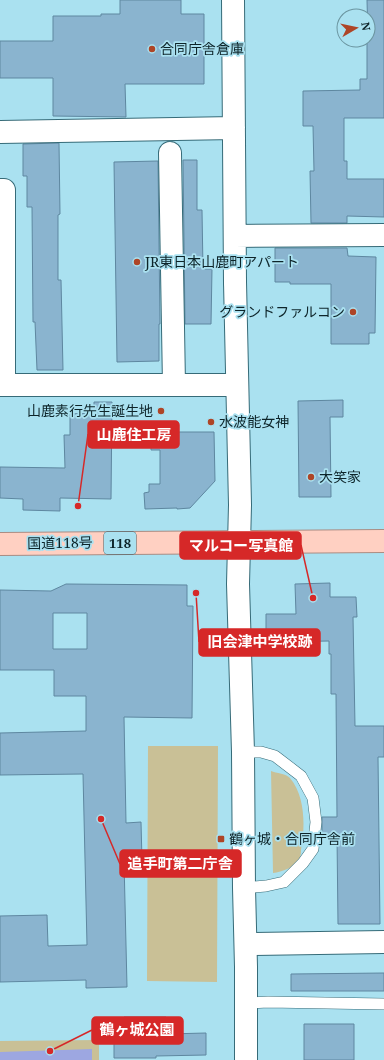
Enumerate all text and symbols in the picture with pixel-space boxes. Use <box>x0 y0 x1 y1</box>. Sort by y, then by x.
north arrow <box>336 8 376 48</box>
text: N <box>358 21 375 32</box>
place label: 合同庁舎倉庫 <box>160 39 244 58</box>
marker: 合同庁舎倉庫 <box>147 44 157 54</box>
place label: JR東日本山鹿町アパート <box>144 252 299 271</box>
marker: JR東日本山鹿町アパート <box>132 257 142 267</box>
place label: グランドファルコン <box>219 302 345 321</box>
marker: グランドファルコン <box>348 307 358 317</box>
place label: 山鹿素行先生誕生地 <box>27 401 153 420</box>
marker: 山鹿素行先生誕生地 <box>156 406 166 416</box>
place label: 水波能女神 <box>219 412 289 431</box>
marker: 水波能女神 <box>206 417 216 427</box>
callout: 山鹿住工房 <box>88 421 179 448</box>
text: 山鹿住工房 <box>96 424 172 444</box>
place label: 大笑家 <box>319 467 361 486</box>
marker: 大笑家 <box>306 472 316 482</box>
street label: 国道118号 <box>27 532 93 553</box>
road number: 118 <box>104 532 136 554</box>
callout: マルコー写真館 <box>180 532 301 559</box>
text: マルコー写真館 <box>189 535 293 555</box>
callout: 旧会津中学校跡 <box>199 629 320 656</box>
text: 旧会津中学校跡 <box>207 631 313 651</box>
place label: 鶴ヶ城・合同庁舎前 <box>229 829 355 848</box>
marker: 鶴ヶ城・合同庁舎前 <box>216 834 226 844</box>
callout: 追手町第二庁舎 <box>120 850 241 877</box>
text: 追手町第二庁舎 <box>127 853 233 873</box>
callout: 鶴ヶ城公園 <box>92 1017 183 1044</box>
text: 鶴ヶ城公園 <box>99 1019 175 1039</box>

